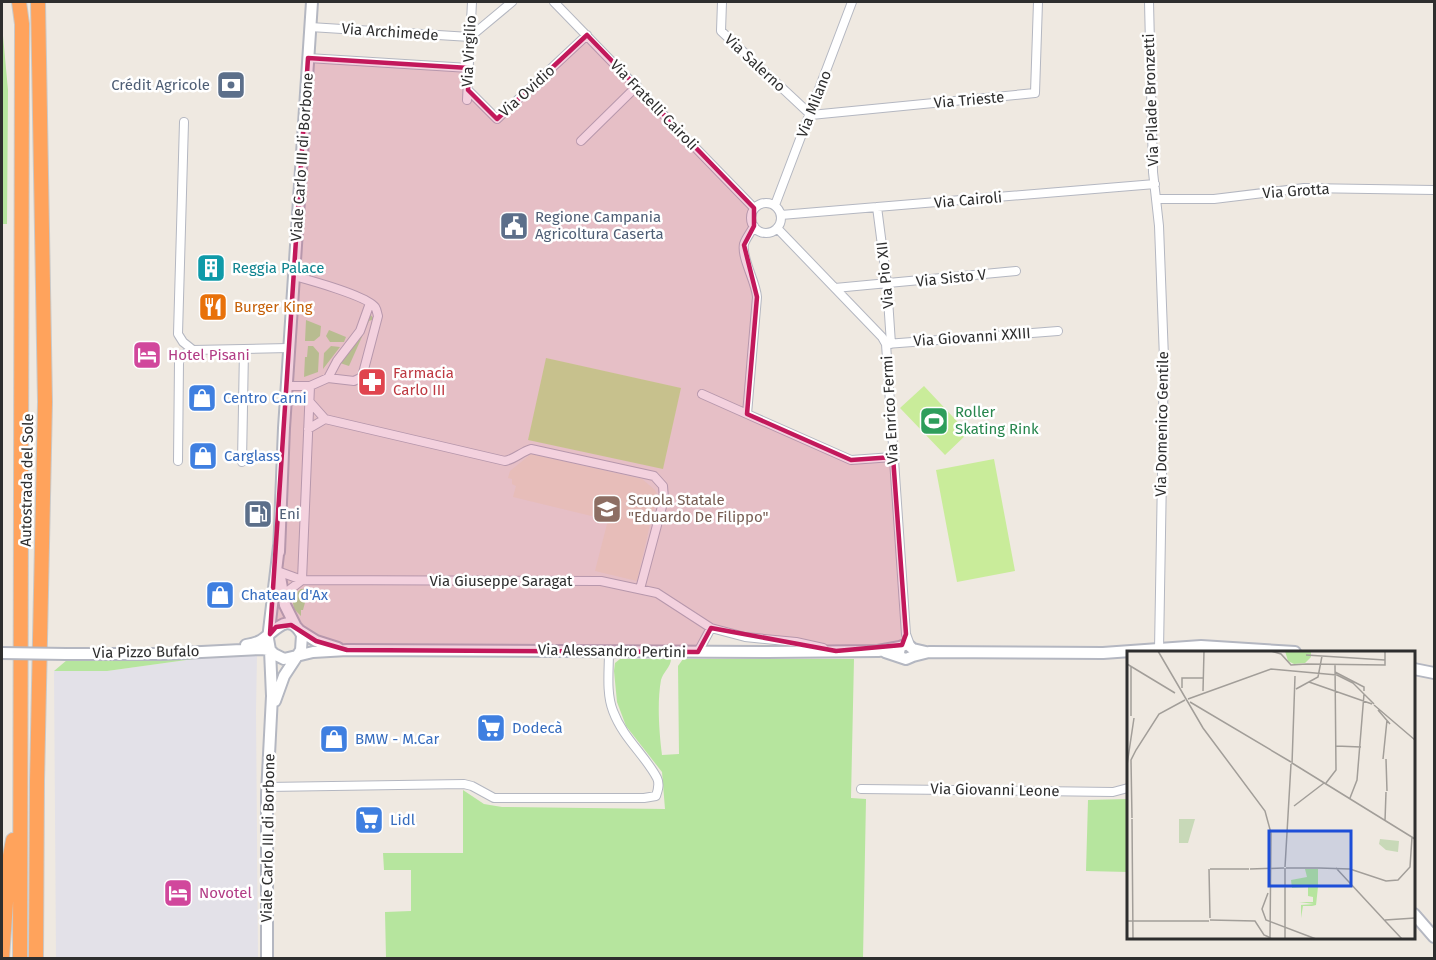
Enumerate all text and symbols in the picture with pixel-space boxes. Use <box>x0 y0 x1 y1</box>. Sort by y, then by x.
street label: Via Virgilio <box>458 14 480 88</box>
street label: Via Archimede <box>341 20 439 44</box>
street label: Via Salerno <box>721 30 789 96</box>
street label: Via Pilade Bronzetti <box>1140 33 1162 167</box>
street label: Via Fratelli Cairoli <box>606 56 702 154</box>
street label: Via Ovidio <box>495 61 559 121</box>
street label: Via Milano <box>793 68 835 140</box>
bank icon: Crédit Agricole <box>215 69 247 101</box>
street label: Viale Carlo III di Borbone <box>287 72 317 242</box>
place label: Crédit Agricole <box>111 76 210 94</box>
street label: Via Trieste <box>933 88 1005 112</box>
street label: Via Grotta <box>1262 180 1330 202</box>
street label: Via Cairoli <box>933 188 1003 212</box>
place label: Regione Campania Agricoltura Caserta <box>535 208 664 243</box>
public building icon: Regione Campania Agricoltura Caserta <box>498 210 530 242</box>
street label: Via Pio XII <box>873 241 897 309</box>
building icon: Reggia Palace <box>195 252 227 284</box>
place label: Reggia Palace <box>232 259 324 277</box>
street label: Via Sisto V <box>915 265 988 291</box>
restaurant icon: Burger King <box>197 291 229 323</box>
place label: Burger King <box>234 298 313 316</box>
street label: Via Giovanni XXIII <box>913 324 1031 350</box>
hotel icon: Hotel Pisani <box>131 339 163 371</box>
place label: Hotel Pisani <box>168 346 250 364</box>
street label: Via Domenico Gentile <box>1152 351 1172 497</box>
street label: Via Enrico Fermi <box>878 355 902 465</box>
place label: Farmacia Carlo III <box>393 364 454 399</box>
pharmacy icon: Farmacia Carlo III <box>356 366 388 398</box>
shop icon: Centro Carni <box>186 382 218 414</box>
place label: Centro Carni <box>223 389 307 407</box>
place label: Roller Skating Rink <box>955 403 1039 438</box>
sports icon: Roller Skating Rink <box>918 405 950 437</box>
street label: Autostrada del Sole <box>17 413 37 547</box>
shop icon: Carglass <box>187 440 219 472</box>
place label: Carglass <box>224 447 280 465</box>
place label: Scuola Statale "Eduardo De Filippo" <box>628 491 769 526</box>
school or university icon: Scuola Statale "Eduardo De Filippo" <box>591 493 623 525</box>
fuel station icon: Eni <box>242 498 274 530</box>
place label: Eni <box>279 505 300 523</box>
street label: Via Giuseppe Saragat <box>430 572 573 590</box>
shop icon: Chateau d'Ax <box>204 579 236 611</box>
place label: Chateau d'Ax <box>241 586 329 604</box>
street label: Via Alessandro Pertini <box>538 641 686 661</box>
street label: Via Pizzo Bufalo <box>92 642 200 662</box>
inset map <box>1127 651 1415 939</box>
supermarket icon: Dodecà <box>475 712 507 744</box>
place label: Dodecà <box>512 719 563 737</box>
shop icon: BMW - M.Car <box>318 723 350 755</box>
place label: BMW - M.Car <box>355 730 440 748</box>
street label: Viale Carlo III di Borbone <box>258 753 278 923</box>
street label: Via Giovanni Leone <box>930 780 1060 800</box>
supermarket icon: Lidl <box>353 804 385 836</box>
place label: Lidl <box>390 811 416 829</box>
hotel icon: Novotel <box>162 877 194 909</box>
place label: Novotel <box>199 884 252 902</box>

